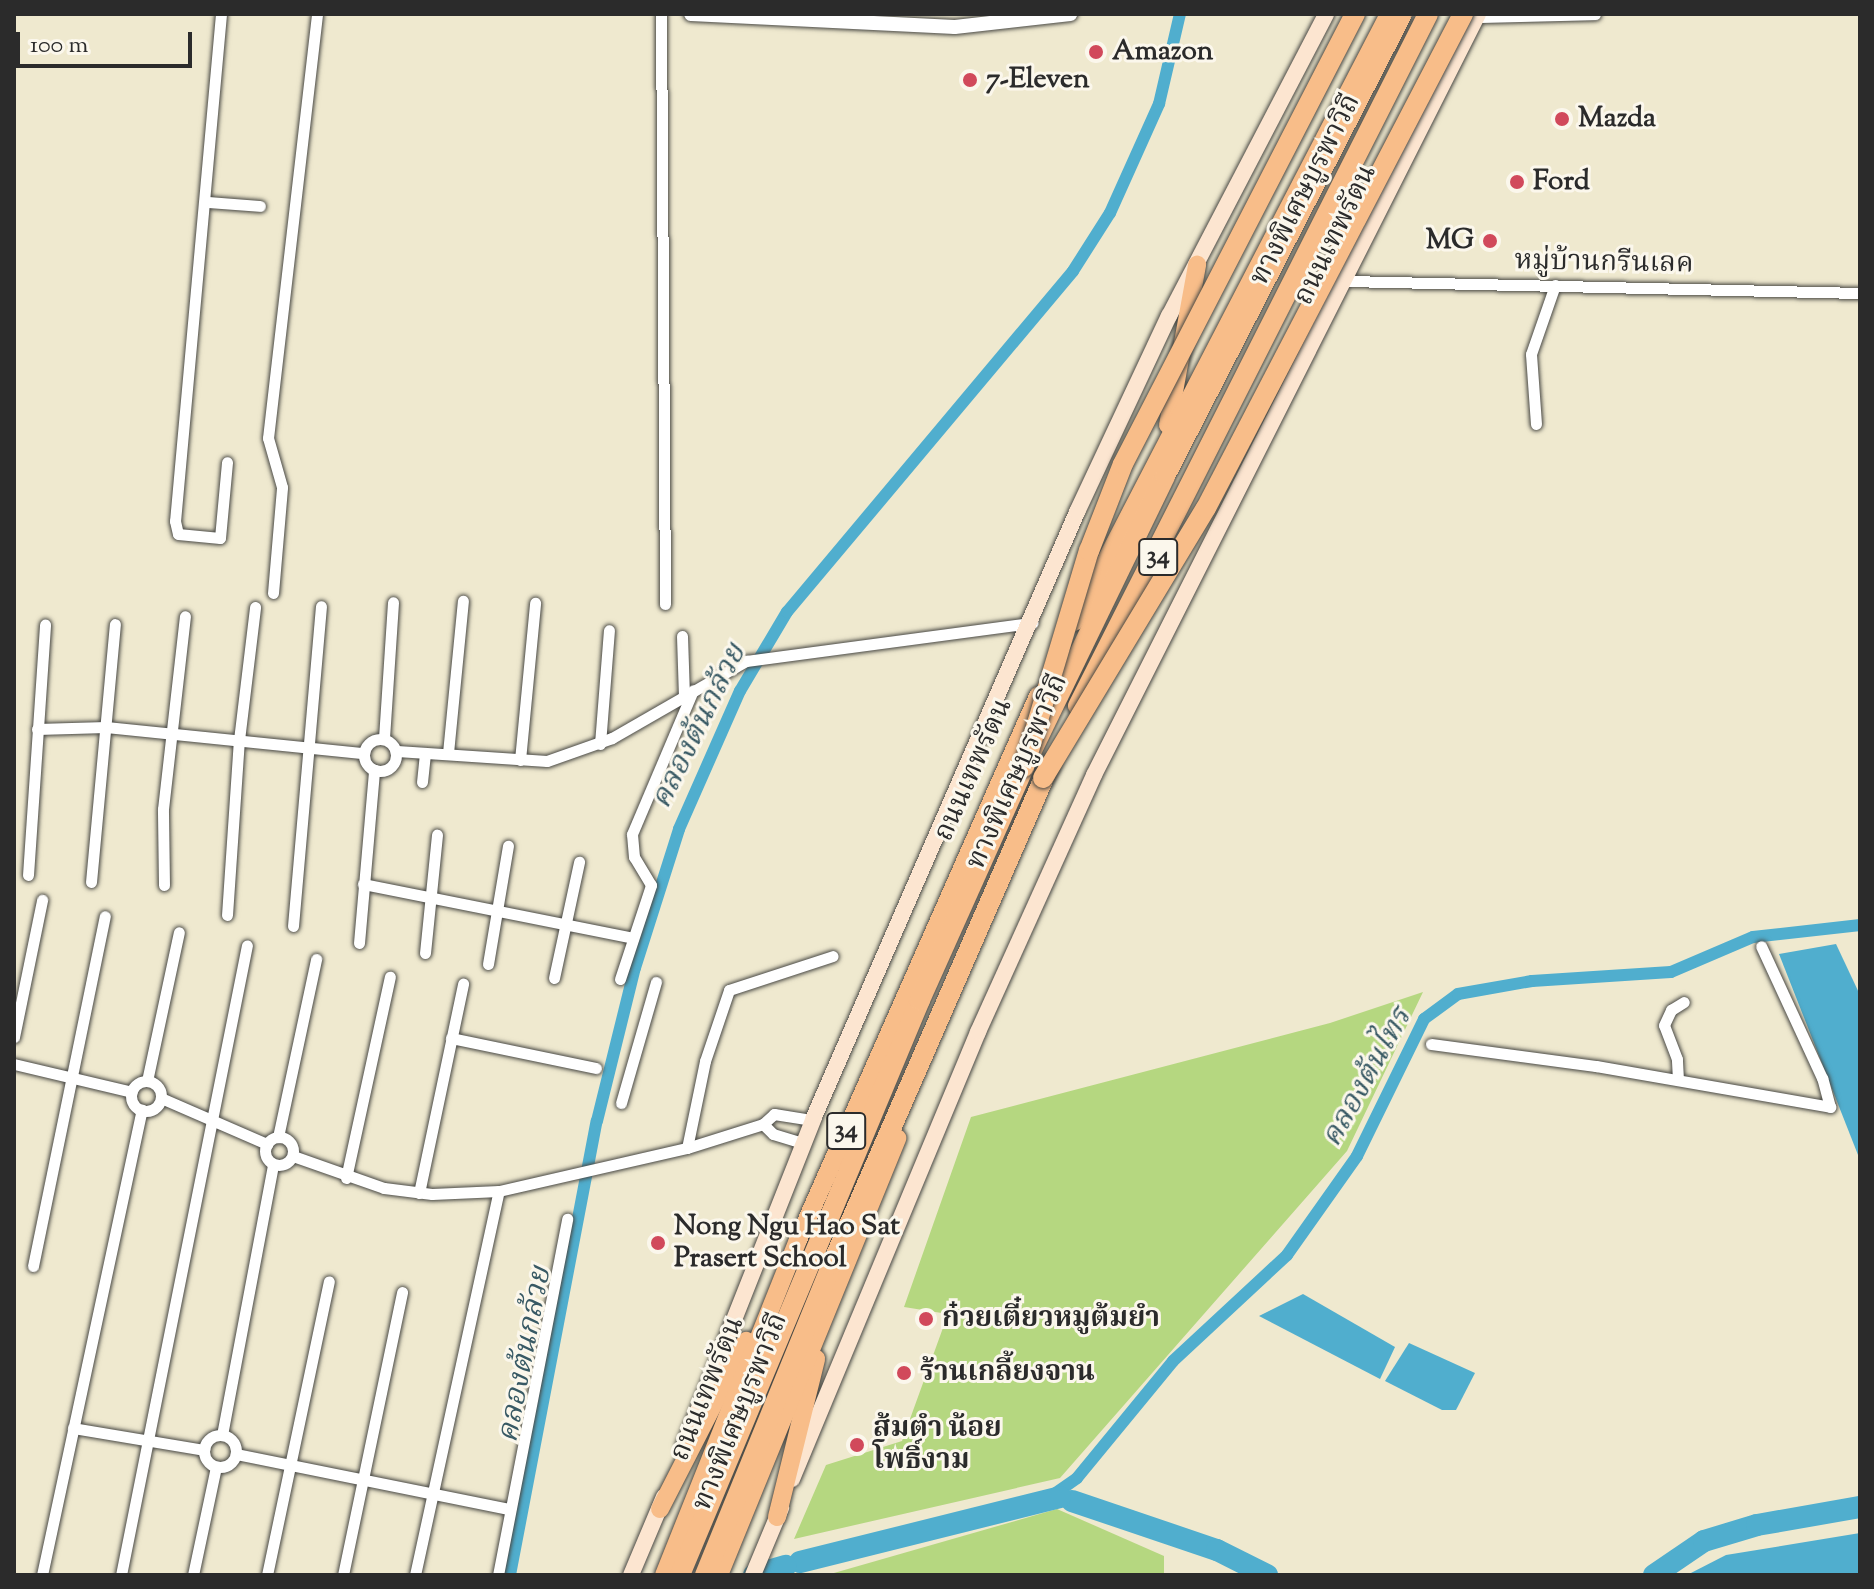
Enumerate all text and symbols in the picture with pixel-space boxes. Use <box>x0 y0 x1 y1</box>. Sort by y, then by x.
scale bar <box>20 16 196 66</box>
text: 100 m <box>30 29 88 63</box>
place label: Amazon <box>1112 35 1213 69</box>
marker: Amazon <box>1087 43 1105 61</box>
place label: 7-Eleven <box>986 63 1090 97</box>
marker: 7-Eleven <box>961 71 979 89</box>
street label: ทางพิเศษบูรพาวิถี <box>1243 89 1369 291</box>
place label: Mazda <box>1578 102 1656 136</box>
marker: Mazda <box>1553 110 1571 128</box>
street label: ถนนเทพรัตน <box>1288 159 1384 311</box>
place label: Ford <box>1533 165 1590 199</box>
marker: Ford <box>1508 173 1526 191</box>
place label: MG <box>1426 224 1474 258</box>
marker: MG <box>1481 232 1499 250</box>
street label: หมู่บ้านกรีนเลค <box>1514 245 1694 281</box>
road number: 34 <box>1138 535 1178 579</box>
water label: คลองต้นกล้วย <box>645 639 755 815</box>
street label: ทางพิเศษบูรพาวิถี <box>960 669 1076 875</box>
street label: ถนนเทพรัตน <box>928 694 1020 846</box>
water label: คลองต้นไทร <box>1315 1002 1421 1154</box>
road number: 34 <box>826 1109 866 1153</box>
place label: Nong Ngu Hao Sat Prasert School <box>674 1210 900 1276</box>
marker: Nong Ngu Hao Sat Prasert School <box>649 1234 667 1252</box>
water label: คลองต้นกล้วย <box>491 1264 561 1446</box>
place label: ก๋วยเตี๋ยวหมูต้มยำ <box>942 1302 1160 1336</box>
street label: ทางพิเศษบูรพาวิถี <box>686 1308 796 1516</box>
marker: ก๋วยเตี๋ยวหมูต้มยำ <box>917 1310 935 1328</box>
street label: ถนนเทพรัตน <box>664 1312 752 1466</box>
place label: ร้านเกลี้ยงจาน <box>920 1356 1095 1390</box>
marker: ร้านเกลี้ยงจาน <box>895 1364 913 1382</box>
place label: ส้มตำ น้อย โพธิ์งาม <box>873 1412 1002 1478</box>
marker: ส้มตำ น้อย โพธิ์งาม <box>848 1436 866 1454</box>

